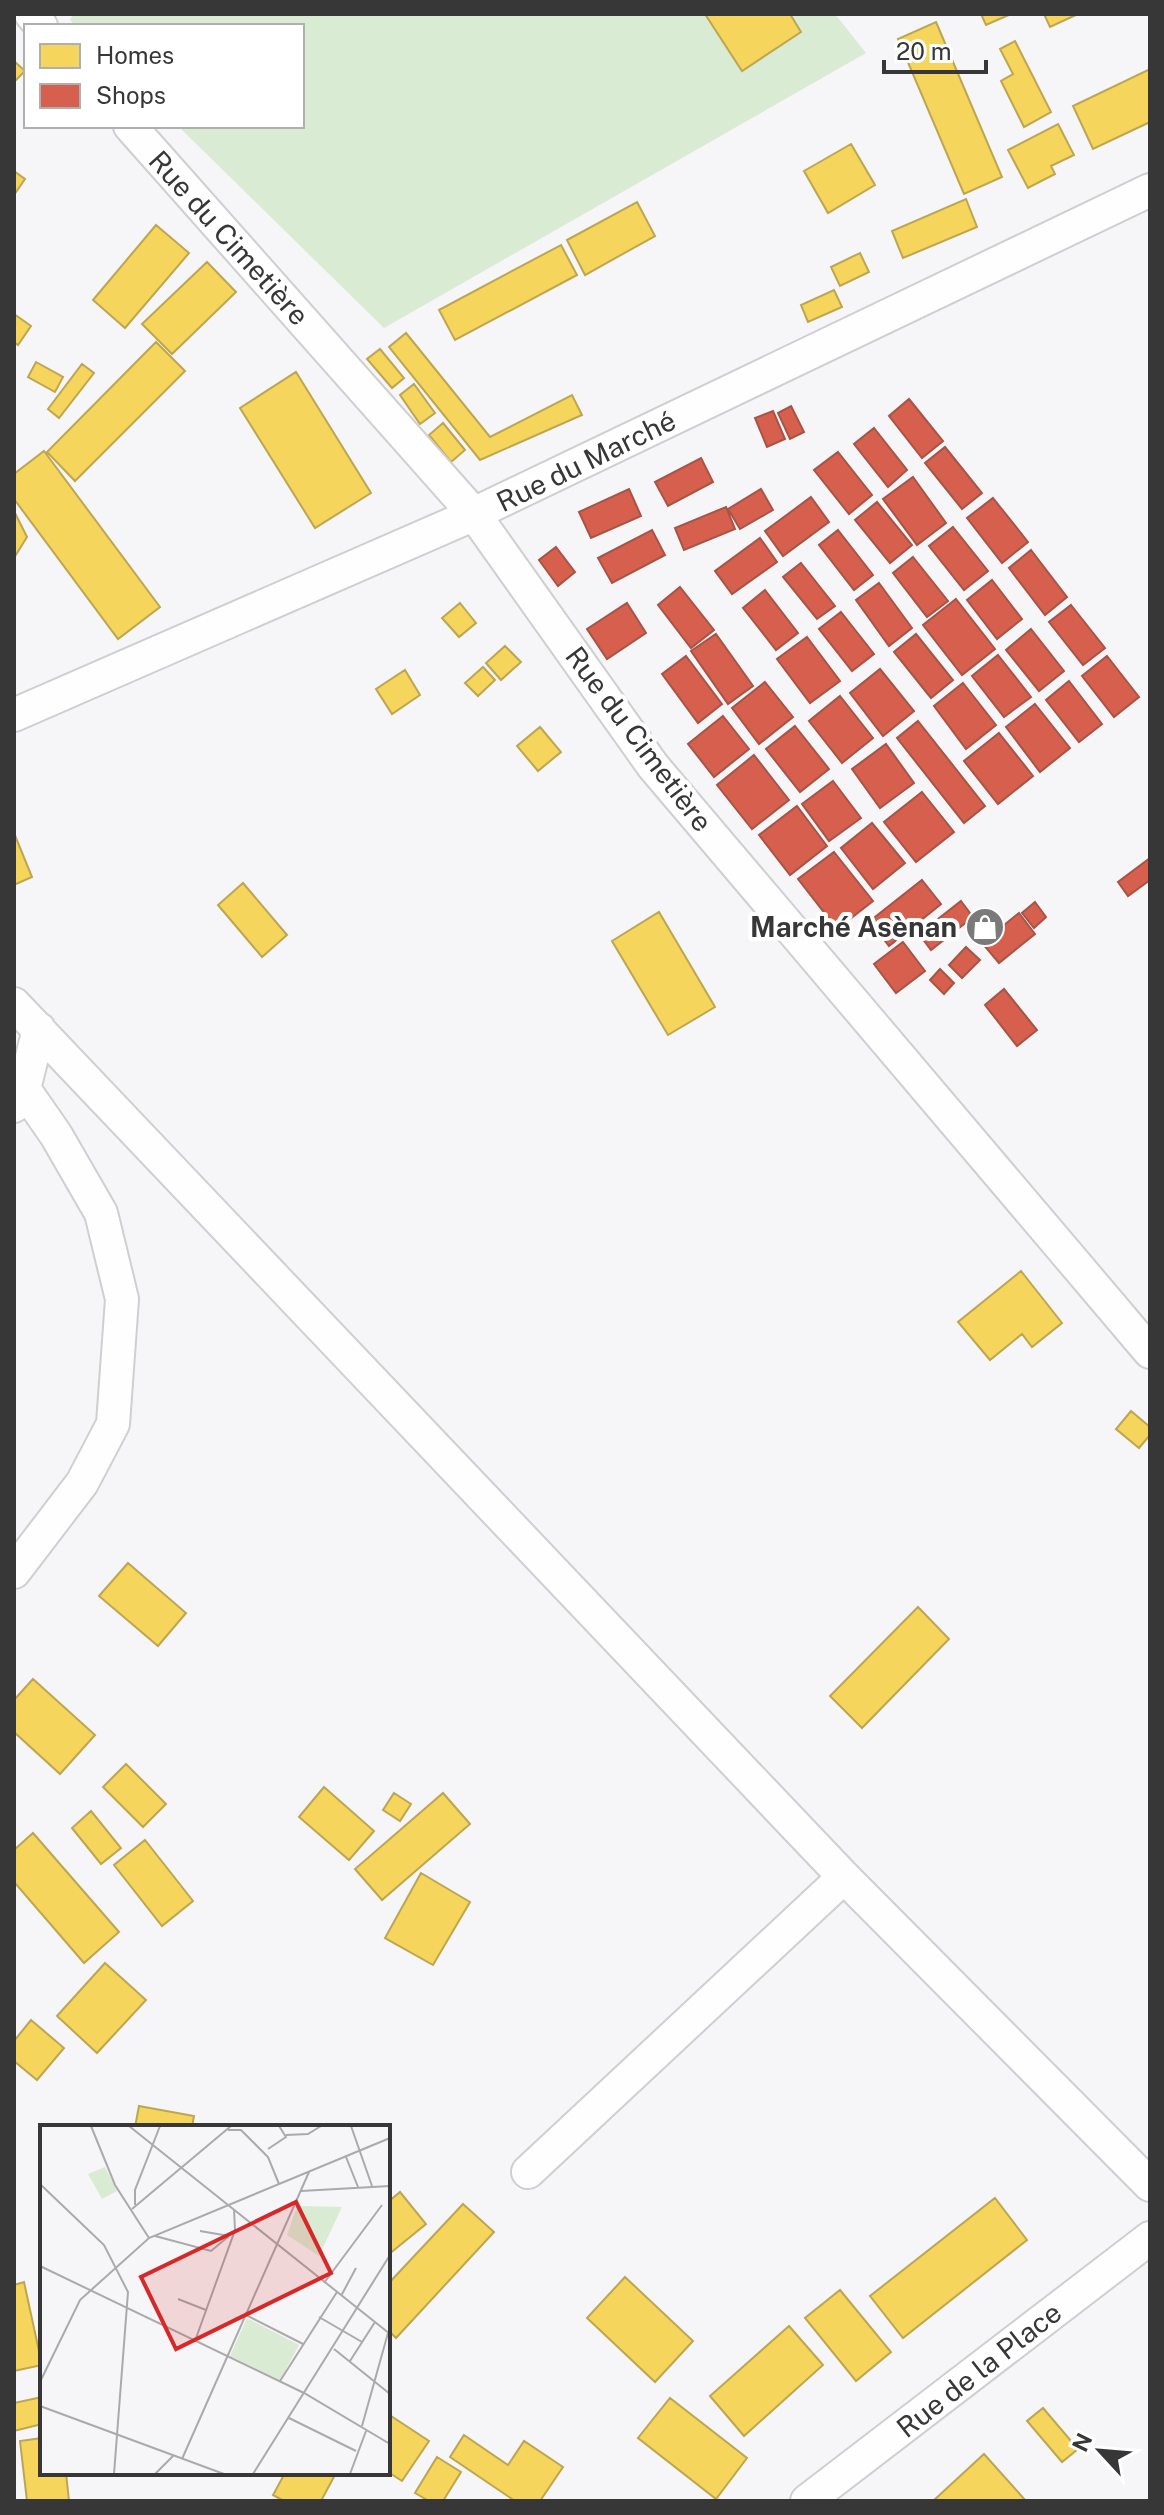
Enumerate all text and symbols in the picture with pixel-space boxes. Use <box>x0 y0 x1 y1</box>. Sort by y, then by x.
legend <box>24 24 304 128</box>
scale bar <box>884 24 986 74</box>
text: 20 m <box>896 37 952 65</box>
text: Homes <box>96 41 174 69</box>
text: Shops <box>96 81 166 109</box>
street label: Rue du Cimetière <box>143 144 316 332</box>
street label: Rue du Marché <box>491 403 681 518</box>
street label: Rue du Cimetière <box>559 640 720 838</box>
shop icon: Marché Asènan <box>964 906 1006 948</box>
place label: Marché Asènan <box>750 910 957 943</box>
inset map <box>40 2125 390 2475</box>
street label: Rue de la Place <box>890 2295 1067 2444</box>
north arrow <box>1060 2411 1140 2491</box>
text: N <box>1067 2429 1097 2456</box>

